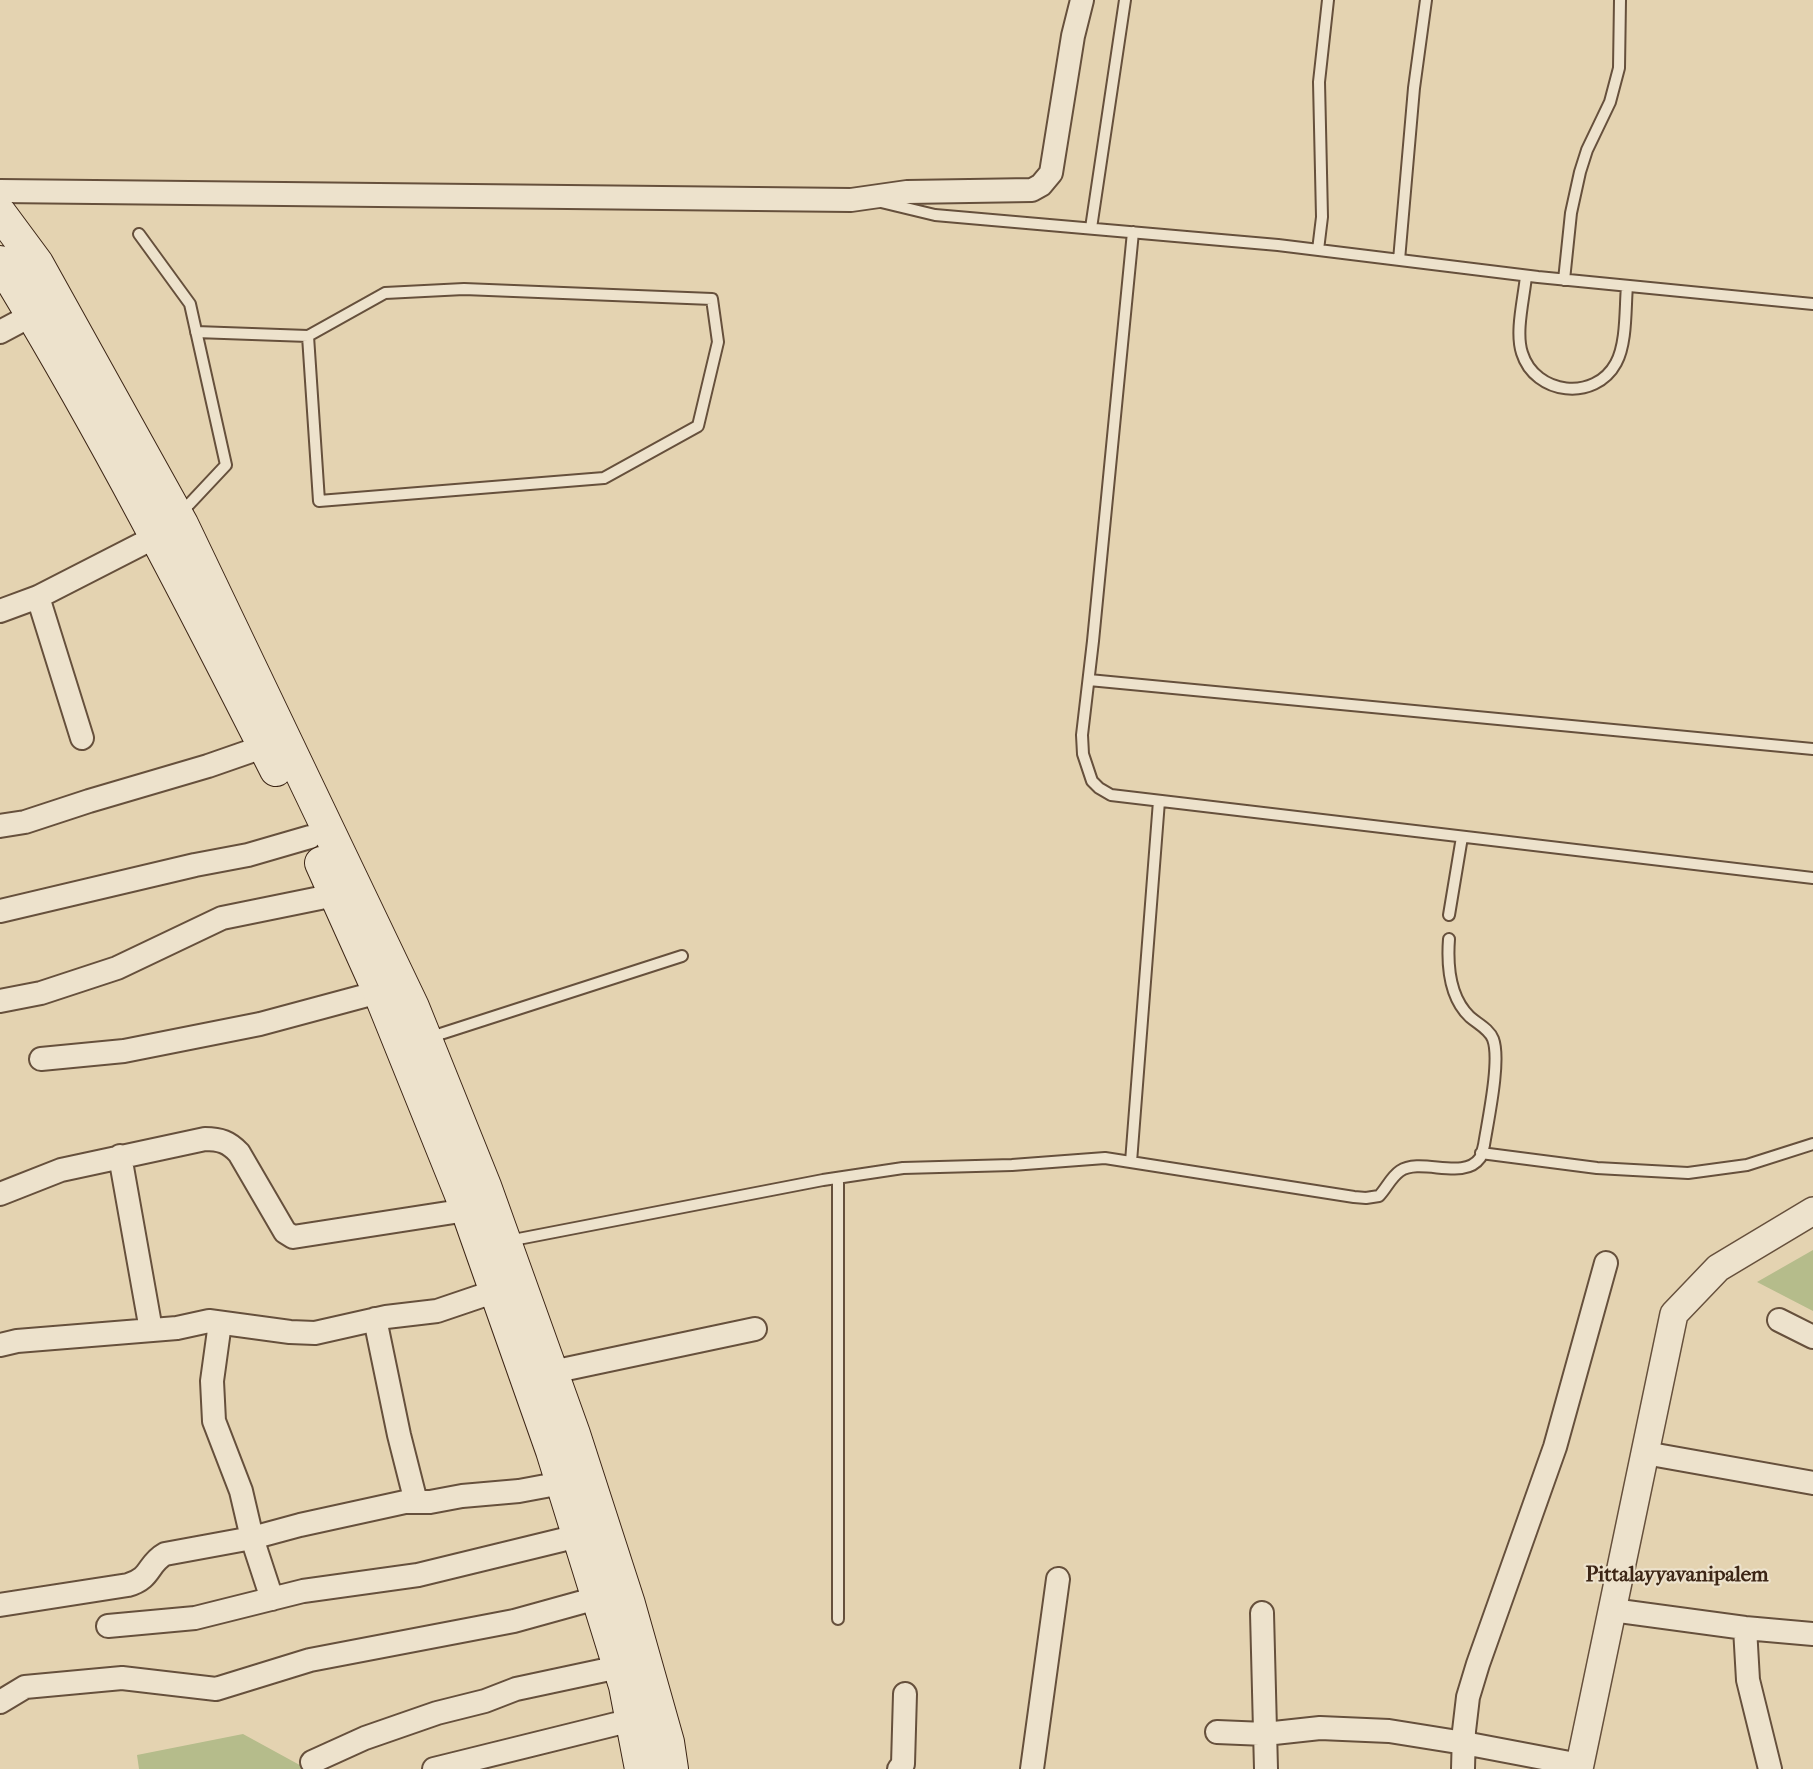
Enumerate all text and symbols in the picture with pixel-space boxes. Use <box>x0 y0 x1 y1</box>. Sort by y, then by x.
district label: Pittalayyavanipalem <box>1585 1563 1769 1589</box>

